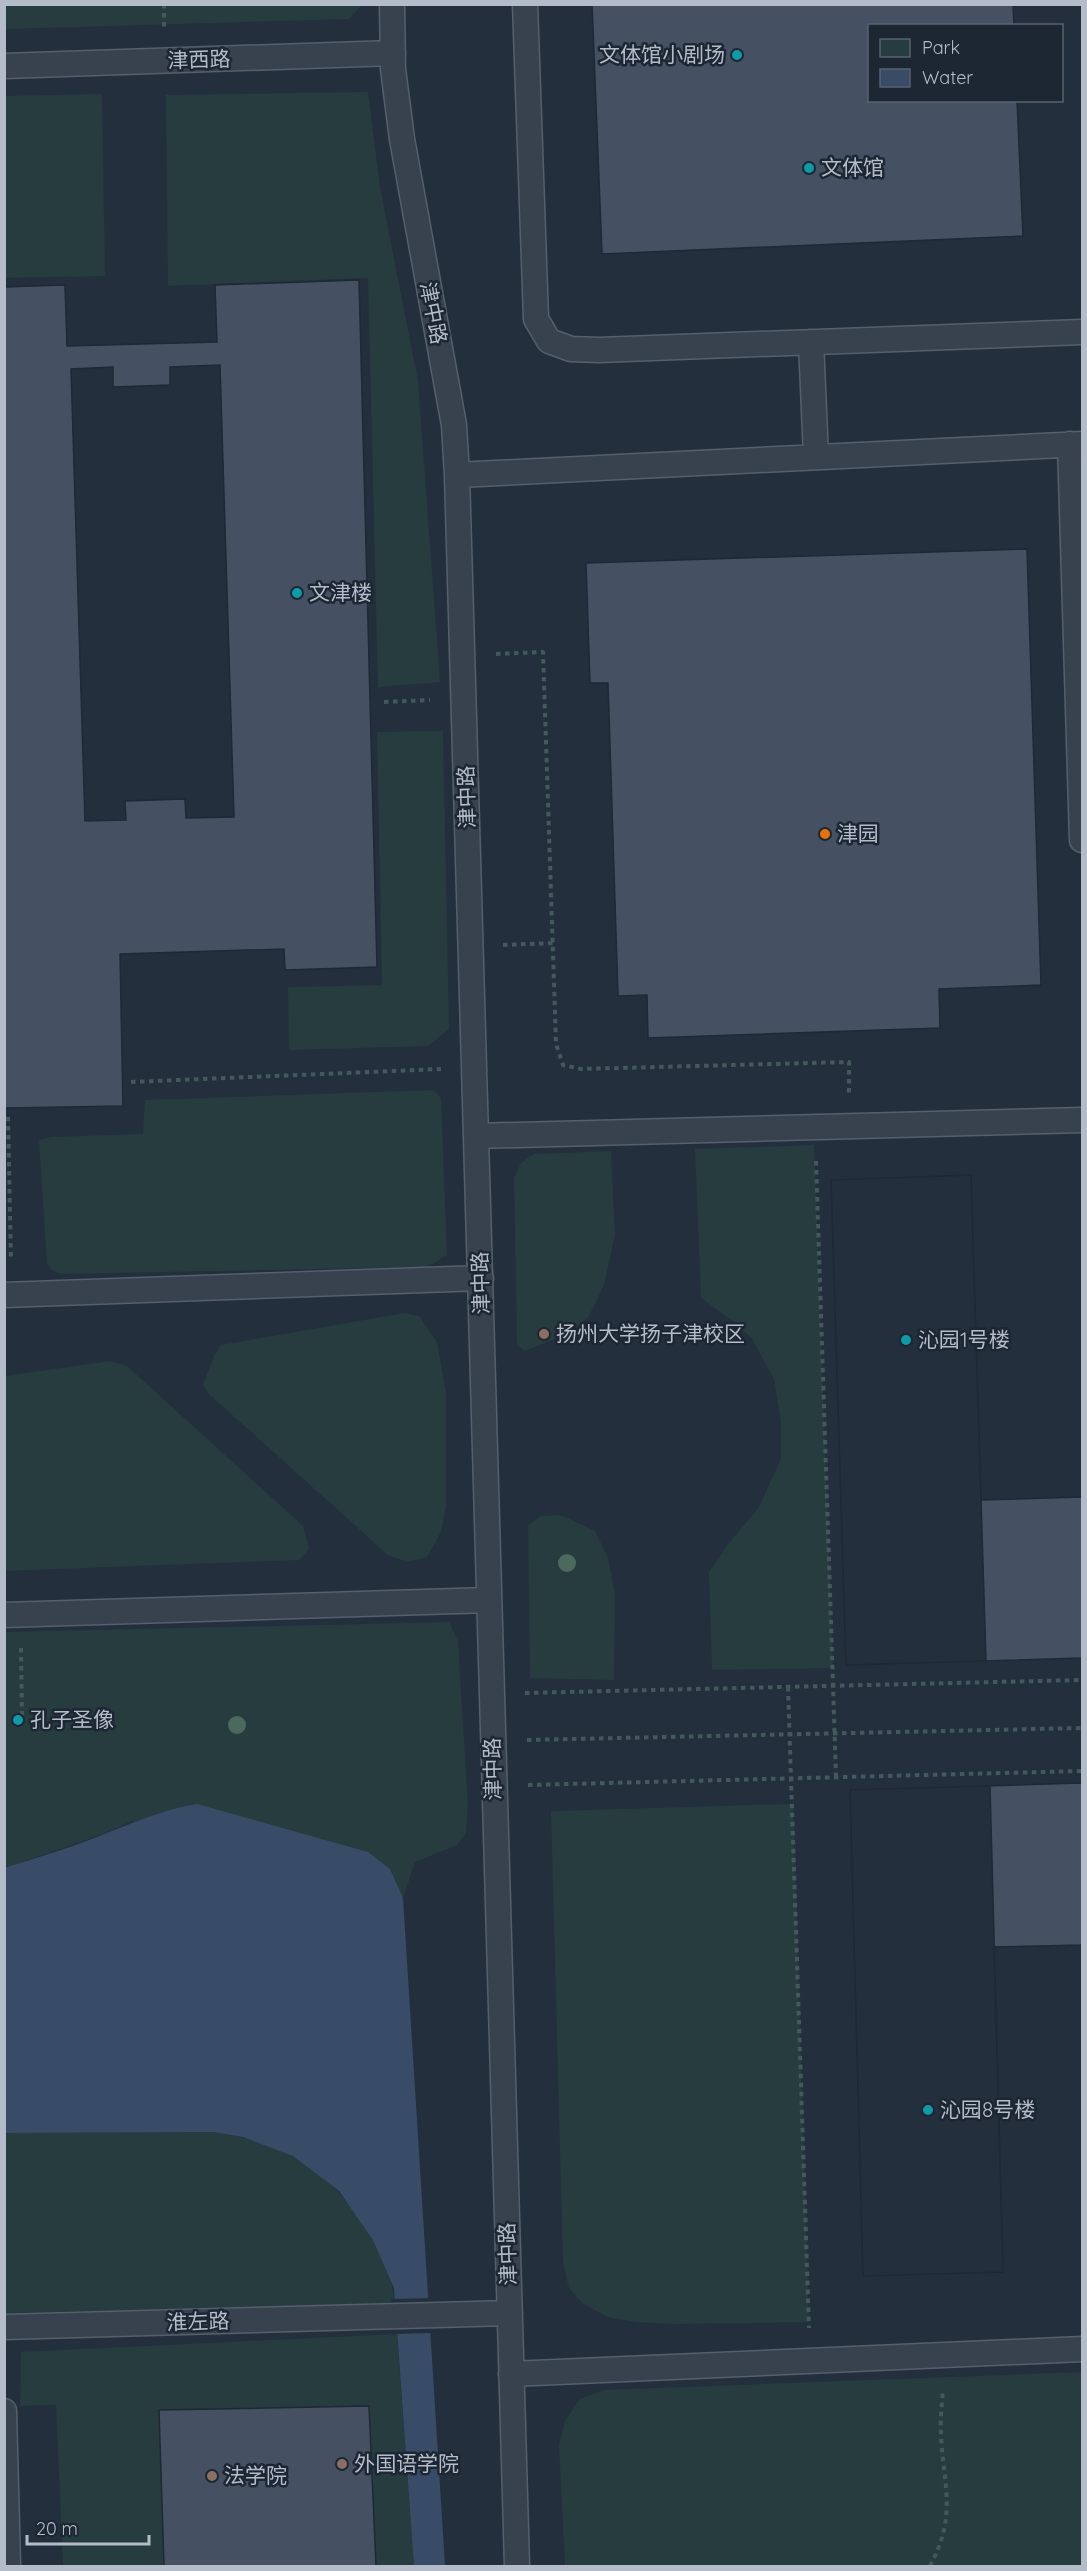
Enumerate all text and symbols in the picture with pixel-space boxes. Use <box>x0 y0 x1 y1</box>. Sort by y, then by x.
legend <box>868 24 1063 102</box>
text: Park <box>922 36 960 59</box>
place label: 文体馆小剧场 <box>599 41 725 67</box>
street label: 津西路 <box>167 45 231 73</box>
marker: 文体馆小剧场 <box>730 48 744 62</box>
text: Water <box>922 66 973 89</box>
place label: 文体馆 <box>821 154 884 180</box>
marker: 文体馆 <box>802 161 816 175</box>
street label: 津中路 <box>415 279 453 346</box>
place label: 文津楼 <box>309 579 372 605</box>
marker: 文津楼 <box>290 586 304 600</box>
street label: 津中路 <box>452 765 480 829</box>
place label: 津园 <box>837 820 879 846</box>
marker: 津园 <box>818 827 832 841</box>
street label: 津中路 <box>466 1251 494 1315</box>
place label: 扬州大学扬子津校区 <box>556 1320 745 1346</box>
place label: 沁园1号楼 <box>918 1326 1010 1352</box>
marker: 扬州大学扬子津校区 <box>537 1327 551 1341</box>
marker: 沁园1号楼 <box>899 1333 913 1347</box>
place label: 孔子圣像 <box>30 1706 114 1732</box>
marker: 孔子圣像 <box>11 1713 25 1727</box>
street label: 津中路 <box>478 1737 506 1801</box>
place label: 沁园8号楼 <box>940 2096 1035 2122</box>
marker: 沁园8号楼 <box>921 2103 935 2117</box>
street label: 津中路 <box>493 2222 521 2286</box>
street label: 淮左路 <box>166 2307 230 2335</box>
place label: 外国语学院 <box>354 2450 459 2476</box>
marker: 外国语学院 <box>335 2457 349 2471</box>
place label: 法学院 <box>224 2462 287 2488</box>
marker: 法学院 <box>205 2469 219 2483</box>
scale bar <box>27 2508 148 2546</box>
text: 20 m <box>36 2517 78 2540</box>

